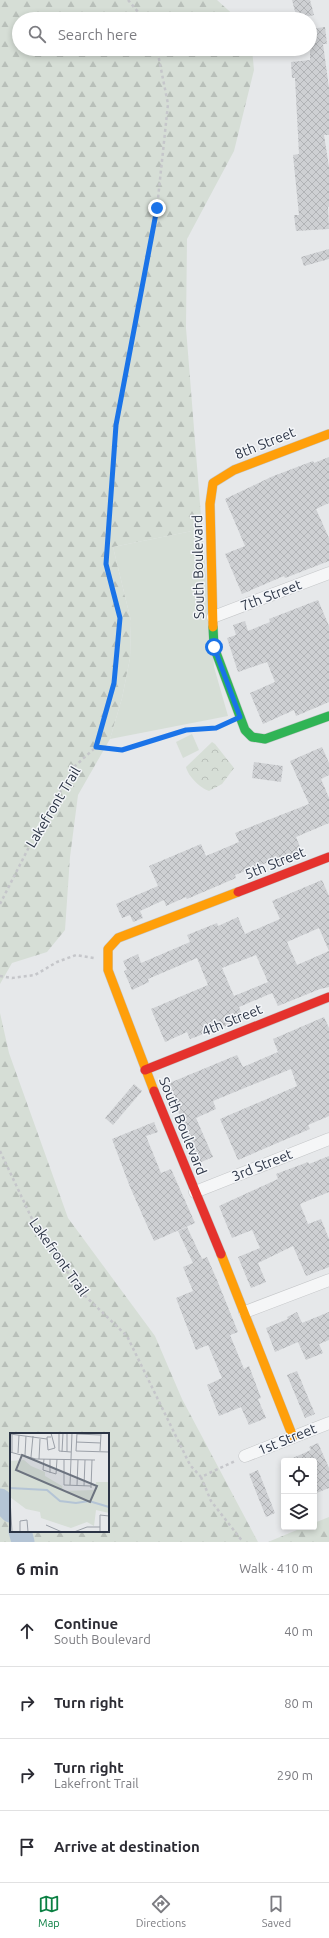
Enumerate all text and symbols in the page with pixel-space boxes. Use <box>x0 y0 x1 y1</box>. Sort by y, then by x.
search box <box>12 12 317 56</box>
icon: search <box>26 23 48 45</box>
text: Search here <box>58 26 137 43</box>
route end <box>148 199 166 217</box>
street label: 8th Street <box>232 423 298 462</box>
street label: South Boulevard <box>189 515 207 619</box>
street label: 7th Street <box>238 576 304 614</box>
route start <box>205 638 223 656</box>
street label: Lakefront Trail <box>23 763 84 850</box>
street label: 5th Street <box>242 843 308 882</box>
street label: 4th Street <box>199 1000 265 1039</box>
street label: South Boulevard <box>156 1075 210 1177</box>
street label: 3rd Street <box>229 1145 295 1184</box>
street label: Lakefront Trail <box>26 1215 92 1299</box>
street label: 1st Street <box>255 1420 319 1458</box>
inset map <box>10 1433 109 1532</box>
map controls <box>281 1458 317 1530</box>
button: locate <box>281 1458 317 1494</box>
button: layers <box>281 1494 317 1530</box>
text: 6 min <box>16 1559 59 1578</box>
text: Walk · 410 m <box>239 1561 313 1575</box>
text: Continue <box>54 1615 118 1632</box>
icon: ahead <box>16 1620 38 1642</box>
text: 40 m <box>284 1624 313 1638</box>
text: South Boulevard <box>54 1632 151 1646</box>
icon: right <box>16 1692 38 1714</box>
text: Turn right <box>54 1694 124 1711</box>
text: 80 m <box>284 1696 313 1710</box>
text: Turn right <box>54 1759 124 1776</box>
icon: right <box>16 1764 38 1786</box>
text: 290 m <box>277 1768 313 1782</box>
text: Lakefront Trail <box>54 1776 139 1790</box>
icon: arrive <box>16 1836 38 1858</box>
text: Arrive at destination <box>54 1838 200 1855</box>
tab: Map <box>38 1893 60 1929</box>
tab: Directions <box>136 1893 186 1929</box>
tab: Saved <box>262 1893 291 1929</box>

